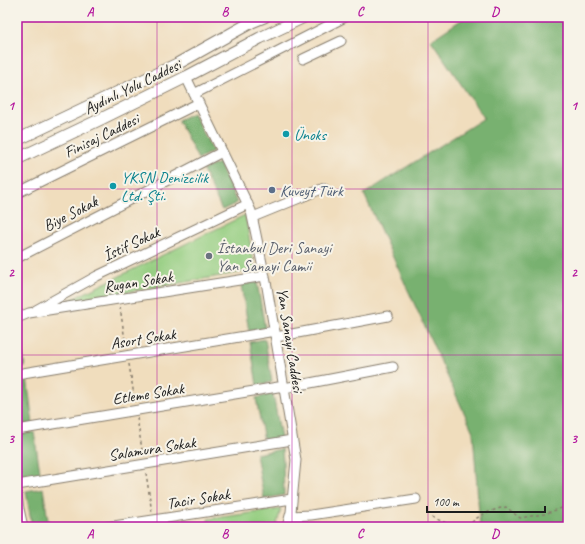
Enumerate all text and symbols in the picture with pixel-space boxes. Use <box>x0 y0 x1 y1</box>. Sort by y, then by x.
text: A <box>87 4 95 20</box>
text: B <box>222 4 230 20</box>
text: C <box>357 4 365 20</box>
text: D <box>491 4 500 20</box>
street label: Aydınlı Yolu Caddesi <box>81 54 186 119</box>
text: 1 <box>8 98 16 114</box>
text: 1 <box>571 98 579 114</box>
street label: Finisaj Caddesi <box>61 108 144 163</box>
place label: Ünoks <box>294 125 327 145</box>
marker: Ünoks <box>281 129 291 139</box>
place label: YKSN Denizcilik Ltd. Şti. <box>121 168 209 206</box>
marker: YKSN Denizcilik Ltd. Şti. <box>108 181 118 191</box>
place label: Kuveyt Türk <box>280 181 344 201</box>
marker: Kuveyt Türk <box>267 185 277 195</box>
street label: Biye Sokak <box>40 191 102 236</box>
street label: İstif Sokak <box>100 222 164 266</box>
place label: İstanbul Deri Sanayi Yan Sanayi Camii <box>217 238 333 276</box>
marker: İstanbul Deri Sanayi Yan Sanayi Camii <box>204 251 214 261</box>
text: 2 <box>8 265 15 281</box>
text: 2 <box>571 265 578 281</box>
street label: Rugan Sokak <box>102 267 175 297</box>
street label: Yan Sanayi Caddesi <box>272 286 308 396</box>
street label: Asort Sokak <box>109 324 178 354</box>
street label: Etleme Sokak <box>111 378 186 409</box>
text: 3 <box>8 431 15 447</box>
text: 3 <box>571 431 578 447</box>
street label: Salamura Sokak <box>107 432 198 466</box>
street label: Tacir Sokak <box>165 484 232 514</box>
scale bar <box>427 488 545 514</box>
text: 100 m <box>433 494 460 510</box>
text: A <box>87 526 95 542</box>
text: B <box>222 526 230 542</box>
text: C <box>357 526 365 542</box>
text: D <box>491 526 500 542</box>

